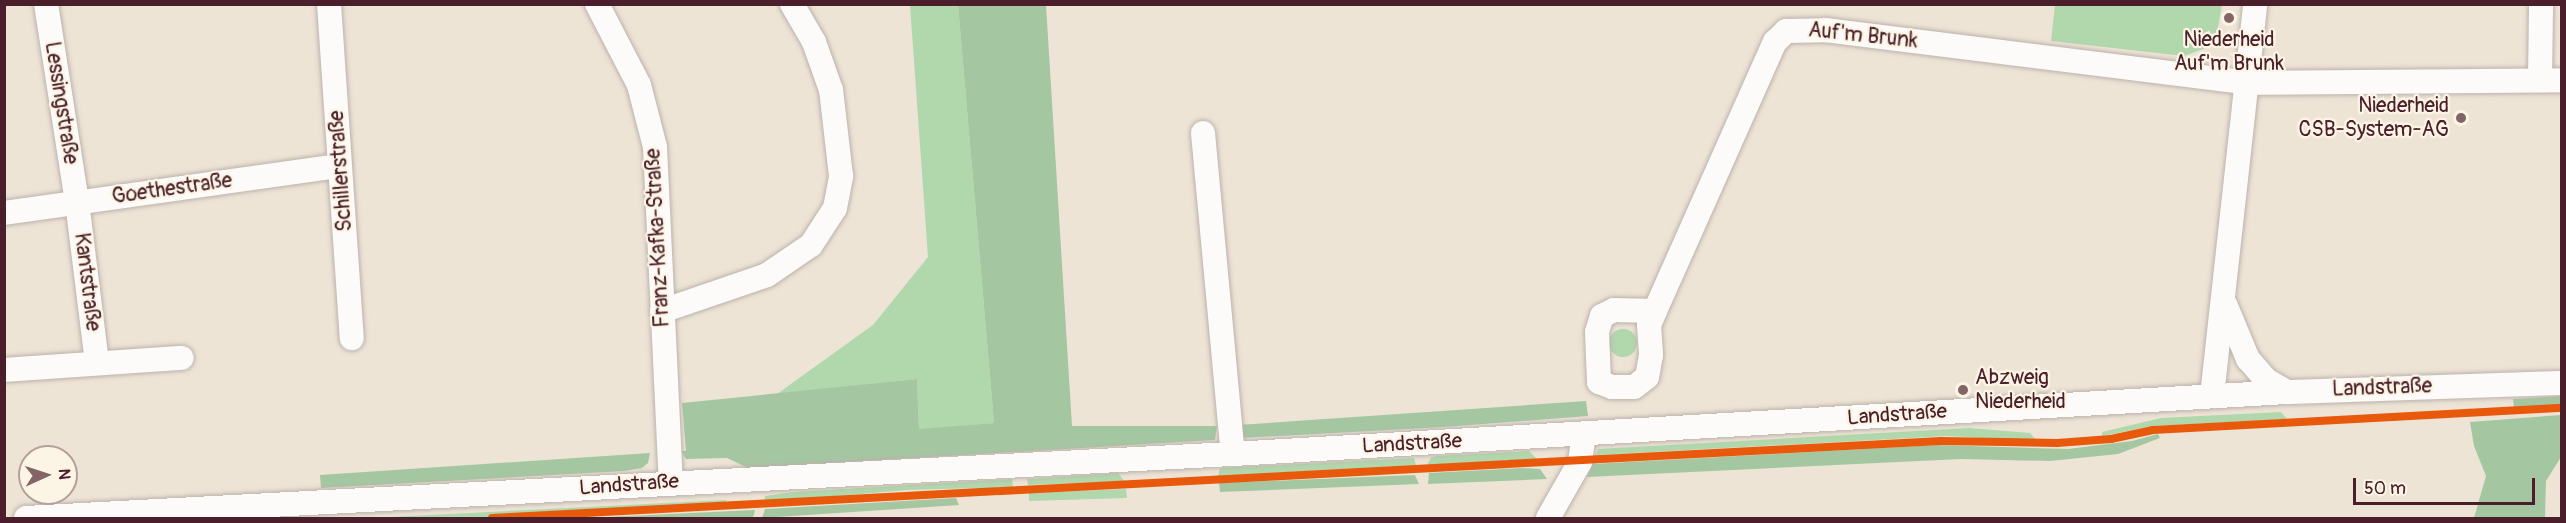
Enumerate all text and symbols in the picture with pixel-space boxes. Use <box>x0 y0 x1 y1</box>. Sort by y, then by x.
marker: Niederheid Auf'm Brunk <box>2222 11 2236 25</box>
street label: Auf'm Brunk <box>1807 18 1919 54</box>
place label: Niederheid Auf'm Brunk <box>2174 27 2284 77</box>
street label: Lessingstraße <box>39 40 83 166</box>
place label: Niederheid CSB-System-AG <box>2299 93 2449 143</box>
street label: Schillerstraße <box>324 110 358 232</box>
marker: Niederheid CSB-System-AG <box>2454 111 2468 125</box>
street label: Franz-Kafka-Straße <box>641 148 675 328</box>
street label: Goethestraße <box>110 168 234 210</box>
street label: Kantstraße <box>68 231 106 333</box>
place label: Abzweig Niederheid <box>1975 365 2066 415</box>
street label: Landstraße <box>2332 374 2432 402</box>
marker: Abzweig Niederheid <box>1956 383 1970 397</box>
street label: Landstraße <box>1846 399 1948 431</box>
street label: Landstraße <box>1361 429 1463 459</box>
north arrow <box>18 445 78 505</box>
scale bar <box>2356 466 2538 504</box>
text: N <box>54 468 74 480</box>
street label: Landstraße <box>578 469 680 501</box>
text: 50 m <box>2364 477 2406 500</box>

